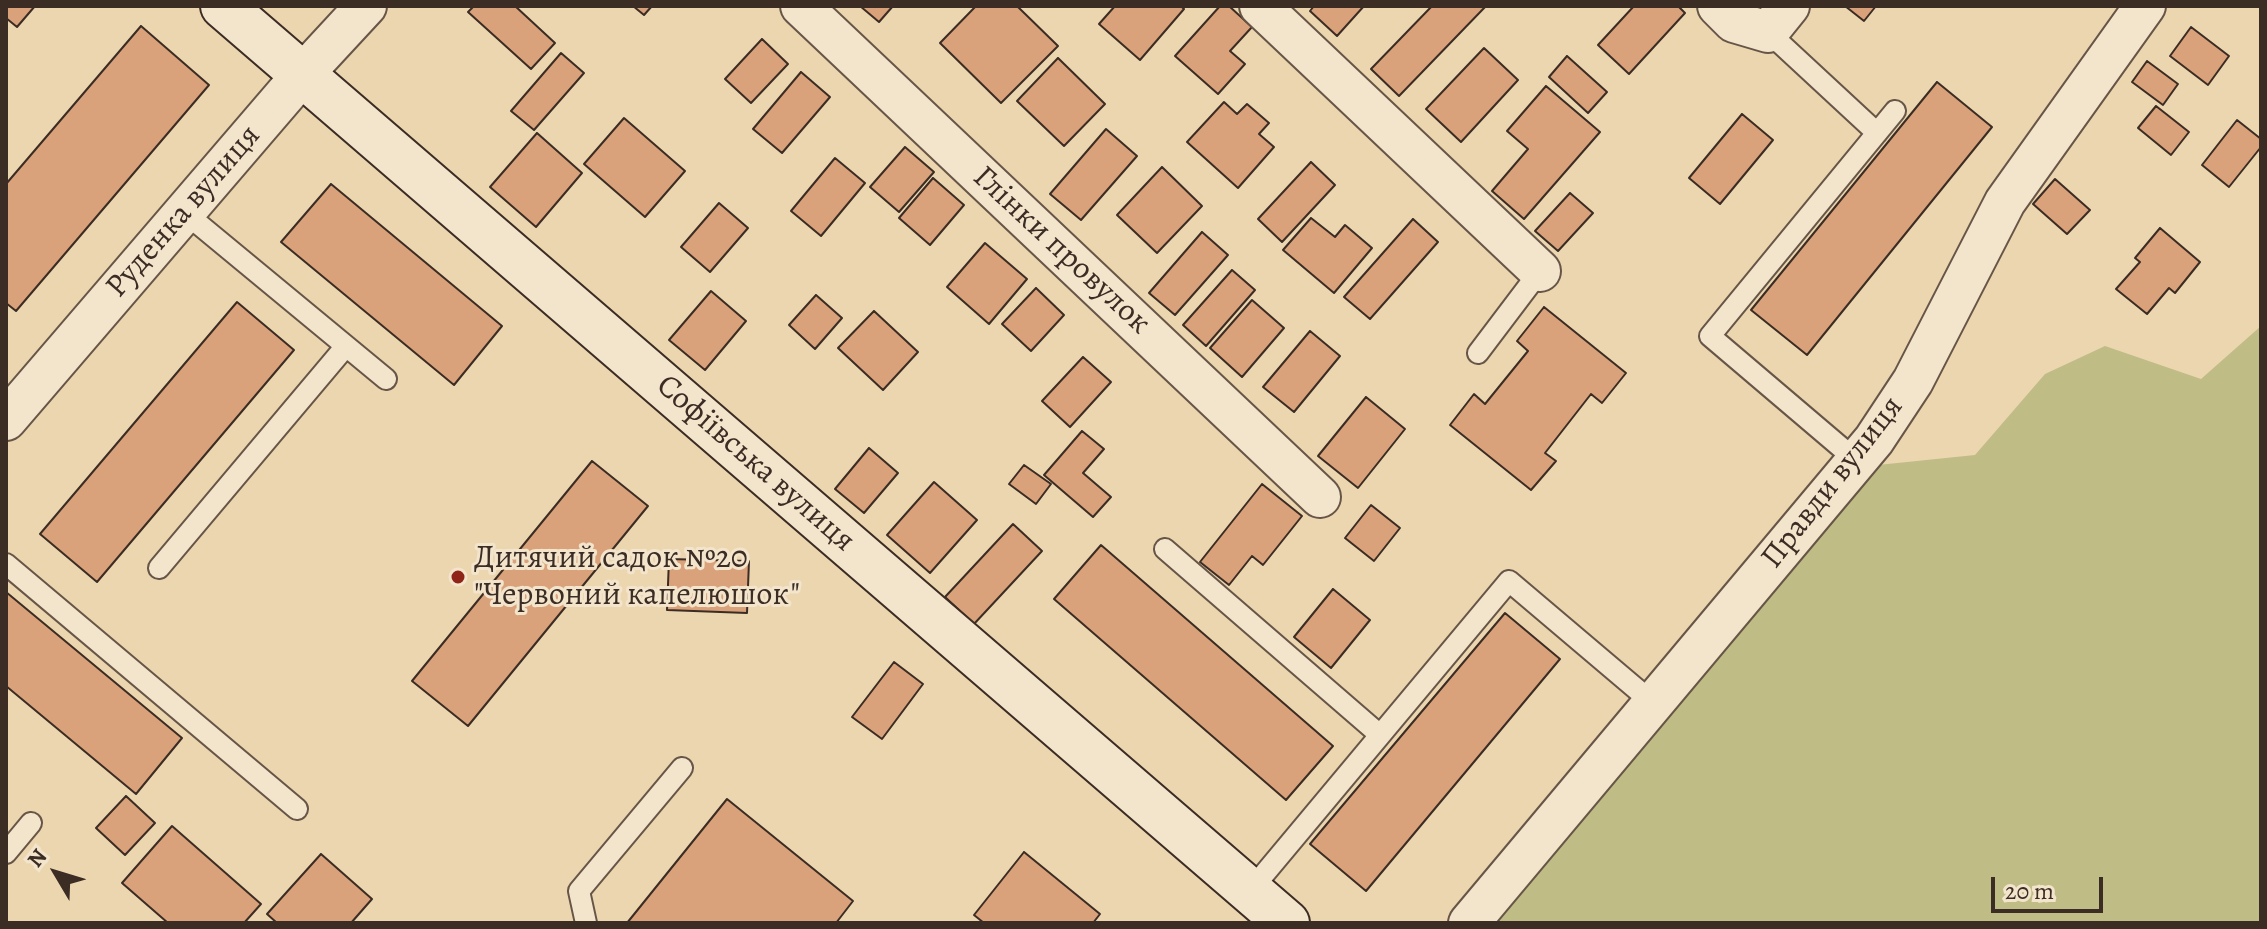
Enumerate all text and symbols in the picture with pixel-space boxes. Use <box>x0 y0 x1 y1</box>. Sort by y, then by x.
street label: Руденка вулиця <box>99 118 269 306</box>
street label: Глінки провулок <box>964 159 1158 343</box>
street label: Софіївська вулиця <box>648 367 862 561</box>
street label: Правди вулиця <box>1754 389 1912 577</box>
place label: Дитячий садок №20 "Червоний капелюшок" <box>474 540 800 615</box>
marker: Дитячий садок №20 "Червоний капелюшок" <box>449 568 467 586</box>
north arrow <box>16 833 96 913</box>
text: N <box>20 843 54 874</box>
scale bar <box>1995 861 2107 911</box>
text: 20 m <box>2005 875 2054 907</box>

